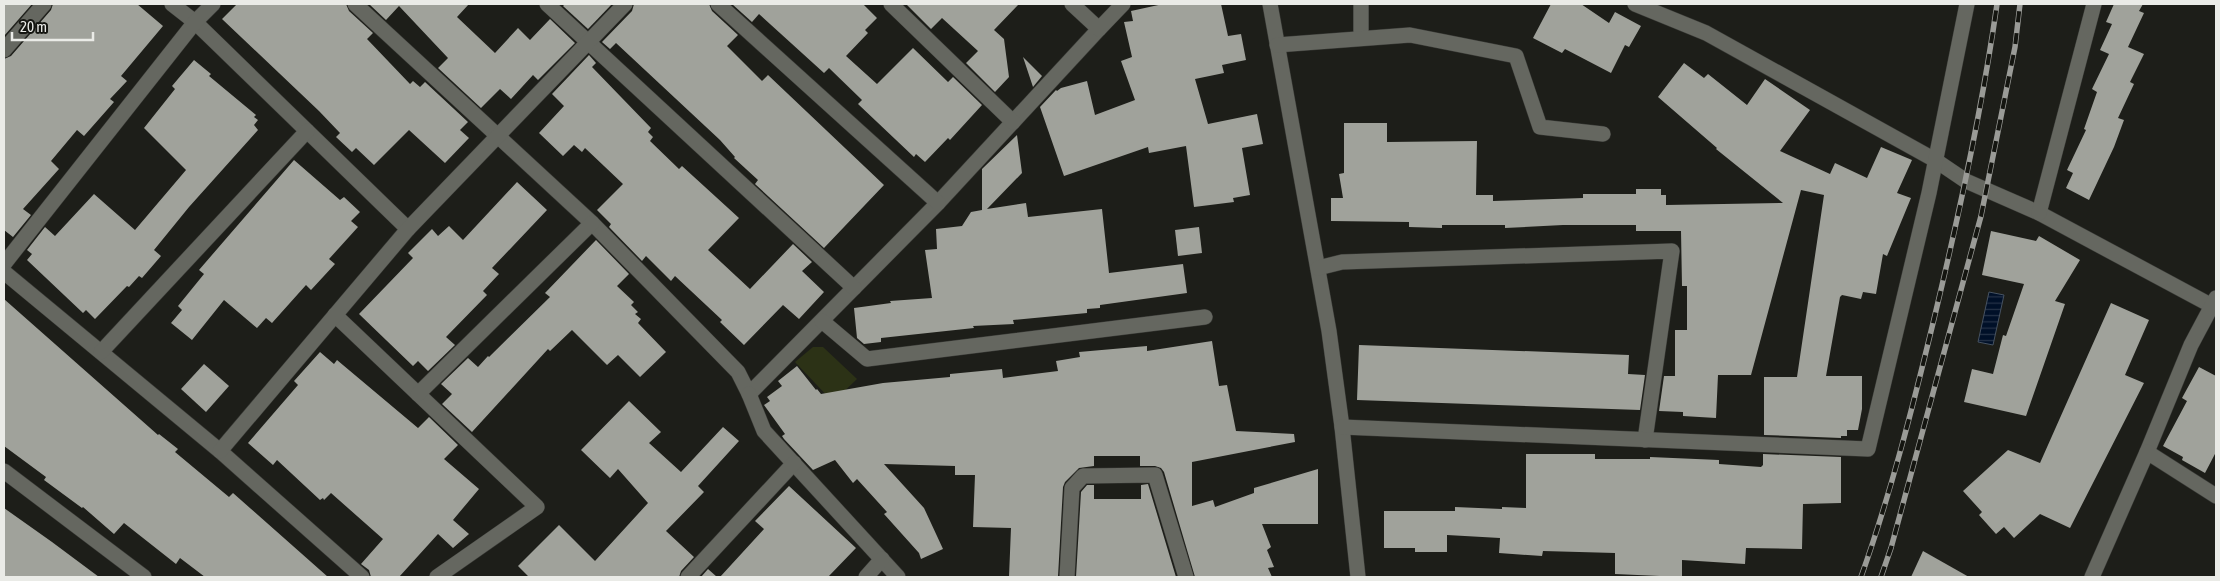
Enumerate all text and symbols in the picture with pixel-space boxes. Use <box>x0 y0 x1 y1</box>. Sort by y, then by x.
scale bar <box>12 10 94 42</box>
text: 20 m <box>20 18 47 35</box>

